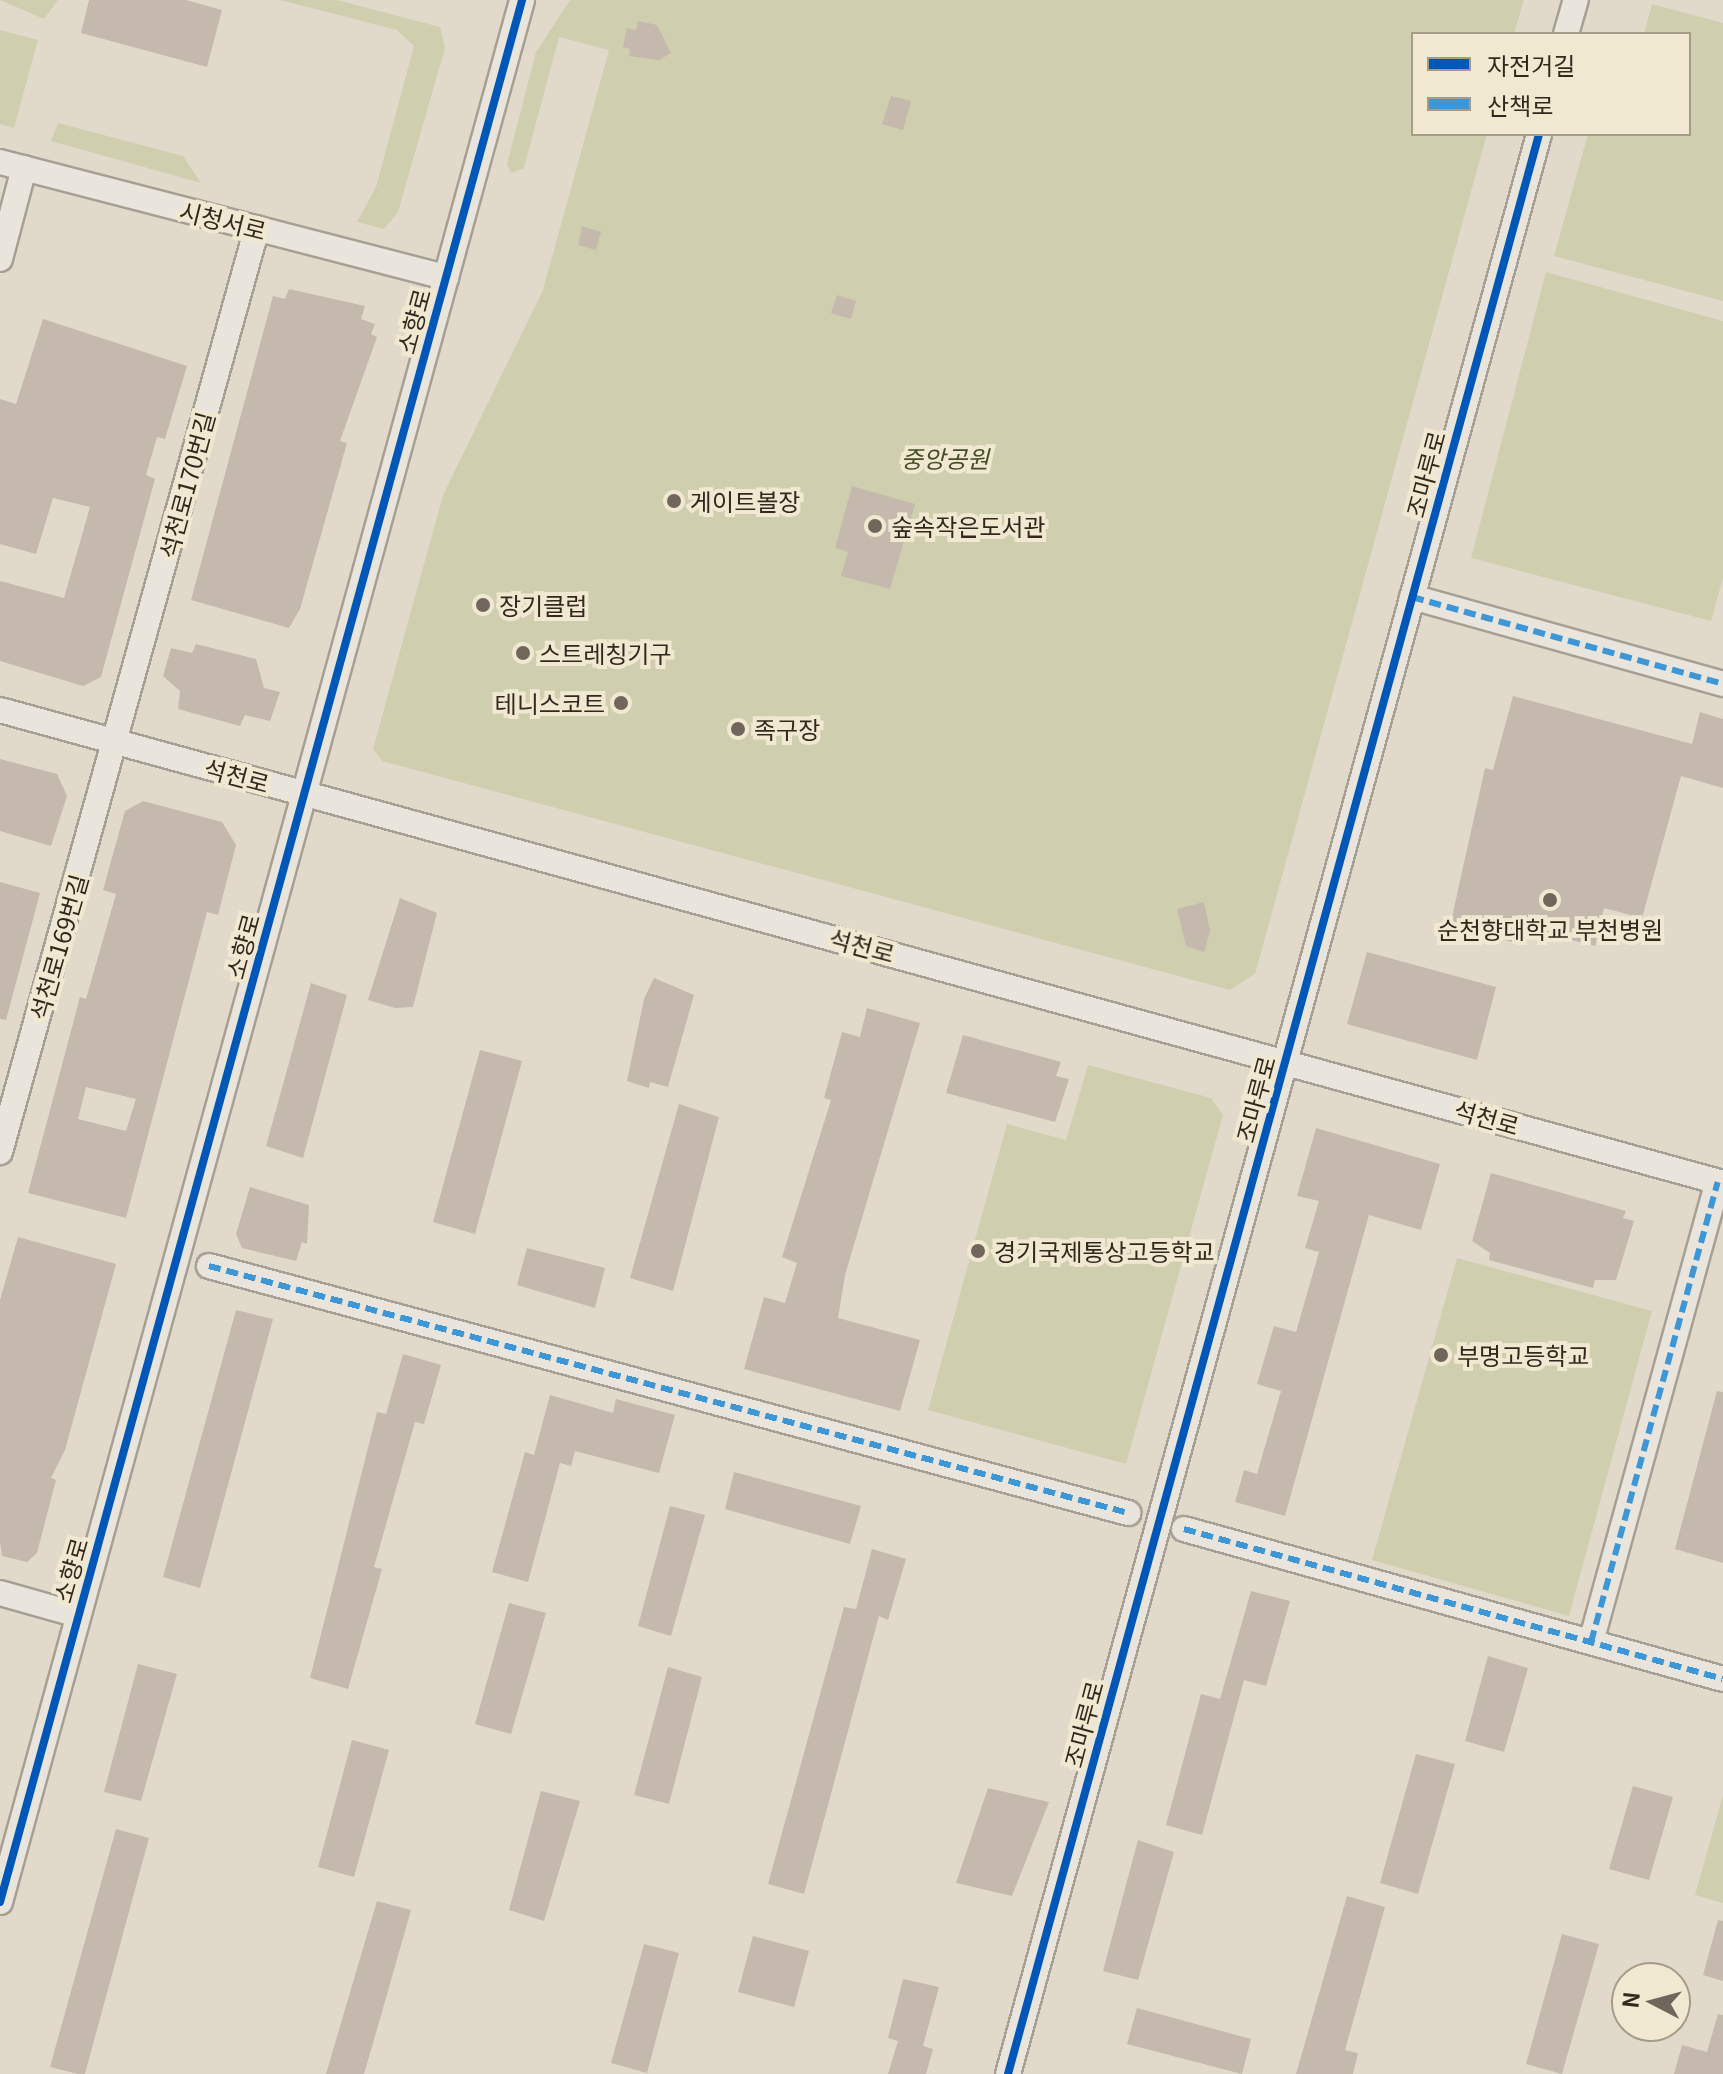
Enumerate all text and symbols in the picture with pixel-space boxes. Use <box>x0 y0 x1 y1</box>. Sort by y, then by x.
legend <box>1411 32 1691 136</box>
text: 자전거길 <box>1487 47 1575 82</box>
text: 산책로 <box>1487 87 1553 122</box>
street label: 시청서로 <box>177 195 269 245</box>
street label: 소향로 <box>391 285 435 357</box>
street label: 석천로170번길 <box>153 409 219 561</box>
street label: 조마루로 <box>1400 428 1450 520</box>
park label: 중앙공원 <box>901 444 989 472</box>
place label: 게이트볼장 <box>690 487 800 515</box>
marker: 게이트볼장 <box>665 492 683 510</box>
place label: 숲속작은도서관 <box>891 512 1046 540</box>
marker: 숲속작은도서관 <box>866 517 884 535</box>
place label: 장기클럽 <box>499 591 587 619</box>
marker: 장기클럽 <box>474 596 492 614</box>
place label: 스트레칭기구 <box>539 639 671 667</box>
marker: 스트레칭기구 <box>514 644 532 662</box>
place label: 테니스코트 <box>495 689 605 717</box>
marker: 테니스코트 <box>612 694 630 712</box>
place label: 족구장 <box>754 715 820 743</box>
marker: 족구장 <box>729 720 747 738</box>
street label: 석천로 <box>201 753 273 797</box>
street label: 석천로169번길 <box>23 871 93 1023</box>
marker: 순천향대학교 부천병원 <box>1539 889 1561 911</box>
street label: 소향로 <box>220 910 264 982</box>
place label: 순천향대학교 부천병원 <box>1437 915 1663 943</box>
street label: 석천로 <box>826 923 898 967</box>
street label: 조마루로 <box>1230 1053 1280 1145</box>
street label: 석천로 <box>1451 1094 1523 1140</box>
place label: 경기국제통상고등학교 <box>994 1237 1215 1265</box>
marker: 경기국제통상고등학교 <box>969 1242 987 1260</box>
place label: 부명고등학교 <box>1457 1341 1589 1369</box>
marker: 부명고등학교 <box>1432 1346 1450 1364</box>
street label: 소향로 <box>47 1534 93 1606</box>
street label: 조마루로 <box>1058 1678 1108 1770</box>
north arrow <box>1611 1962 1691 2042</box>
text: N <box>1612 1990 1646 2010</box>

